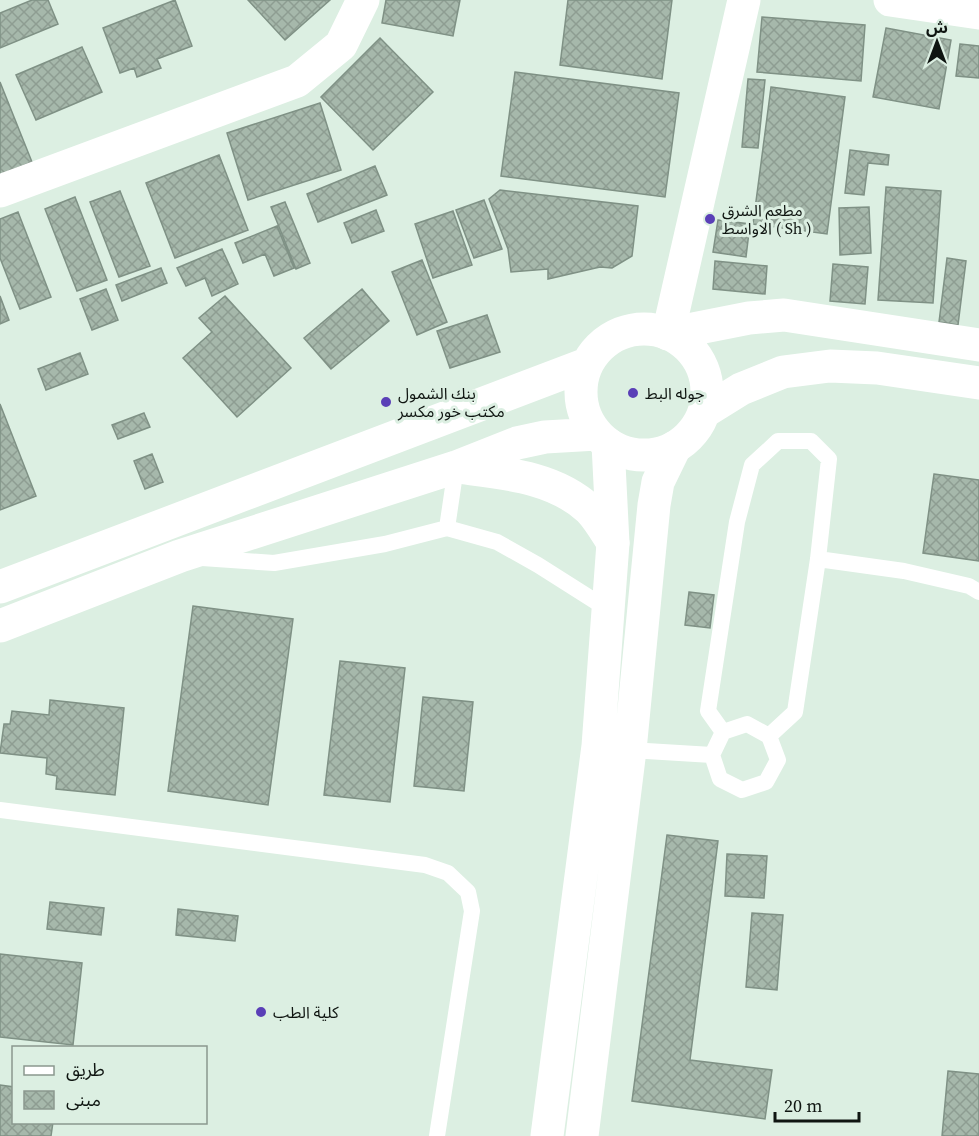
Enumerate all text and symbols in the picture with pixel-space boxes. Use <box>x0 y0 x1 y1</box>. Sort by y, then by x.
north arrow <box>907 12 967 72</box>
text: ش <box>926 16 948 38</box>
place label: مطعم الشرق الاواسط ( Sh ) <box>722 199 812 239</box>
marker: مطعم الشرق الاواسط ( Sh ) <box>703 212 717 226</box>
place label: بنك الشمول مكتب خور مكسر <box>397 382 505 422</box>
place label: جوله البط <box>645 382 704 404</box>
marker: جوله البط <box>626 386 640 400</box>
marker: بنك الشمول مكتب خور مكسر <box>379 395 393 409</box>
place label: كلية الطب <box>273 1001 339 1023</box>
marker: كلية الطب <box>254 1005 268 1019</box>
legend <box>12 1046 207 1124</box>
text: طريق <box>66 1057 105 1082</box>
scale bar <box>775 1085 859 1123</box>
text: مبنى <box>66 1087 101 1112</box>
text: 20 m <box>784 1093 822 1118</box>

